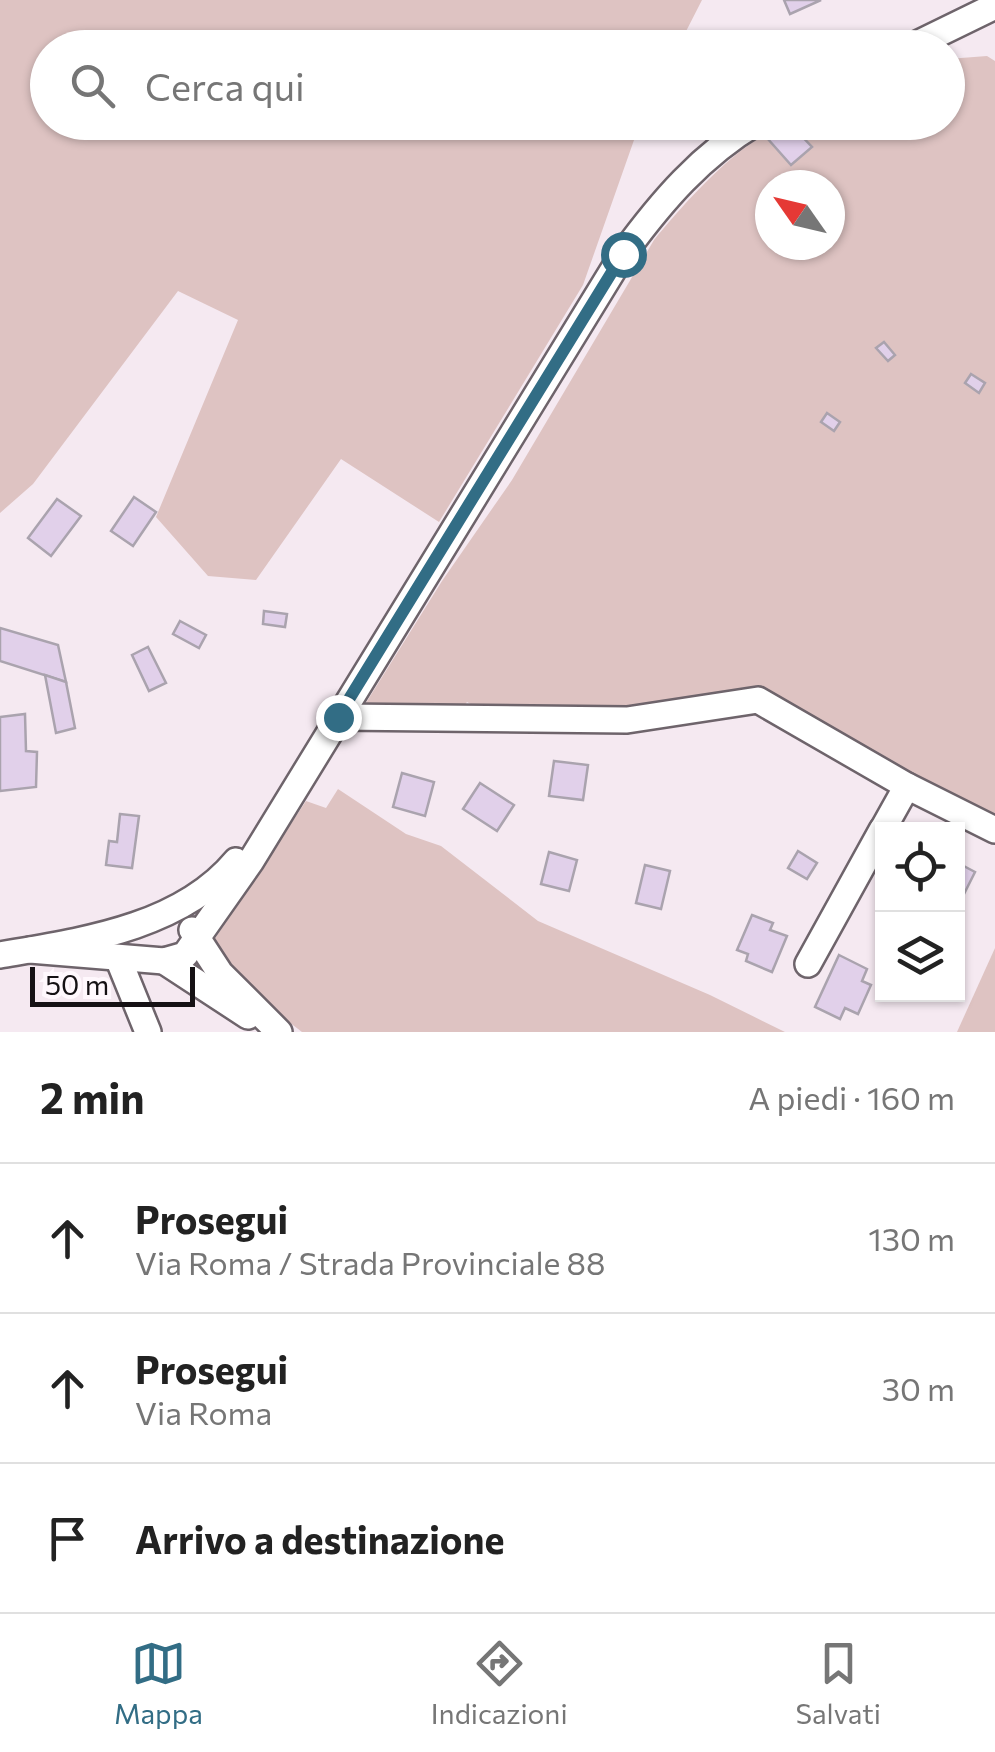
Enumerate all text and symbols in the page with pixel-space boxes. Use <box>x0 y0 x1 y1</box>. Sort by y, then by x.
search box <box>30 30 965 140</box>
icon: search <box>65 58 120 113</box>
text: Cerca qui <box>145 62 305 109</box>
north arrow <box>755 170 845 260</box>
route start <box>601 232 647 278</box>
route end <box>316 695 362 741</box>
map controls <box>875 822 965 1002</box>
button: locate <box>875 822 965 912</box>
button: layers <box>875 912 965 1002</box>
scale bar <box>30 962 195 1006</box>
text: 50 m <box>45 967 109 1001</box>
text: 2 min <box>40 1071 145 1123</box>
text: A piedi · 160 m <box>748 1077 955 1117</box>
text: Prosegui <box>135 1195 288 1242</box>
icon: ahead <box>40 1211 95 1266</box>
text: 130 m <box>868 1218 955 1258</box>
text: Via Roma / Strada Provinciale 88 <box>135 1242 605 1282</box>
text: Prosegui <box>135 1345 288 1392</box>
icon: ahead <box>40 1361 95 1416</box>
text: 30 m <box>882 1368 955 1408</box>
text: Via Roma <box>135 1392 272 1432</box>
icon: arrive <box>40 1511 95 1566</box>
text: Arrivo a destinazione <box>135 1515 505 1562</box>
tab: Mappa <box>114 1636 203 1730</box>
tab: Indicazioni <box>431 1636 568 1730</box>
tab: Salvati <box>795 1636 881 1730</box>

